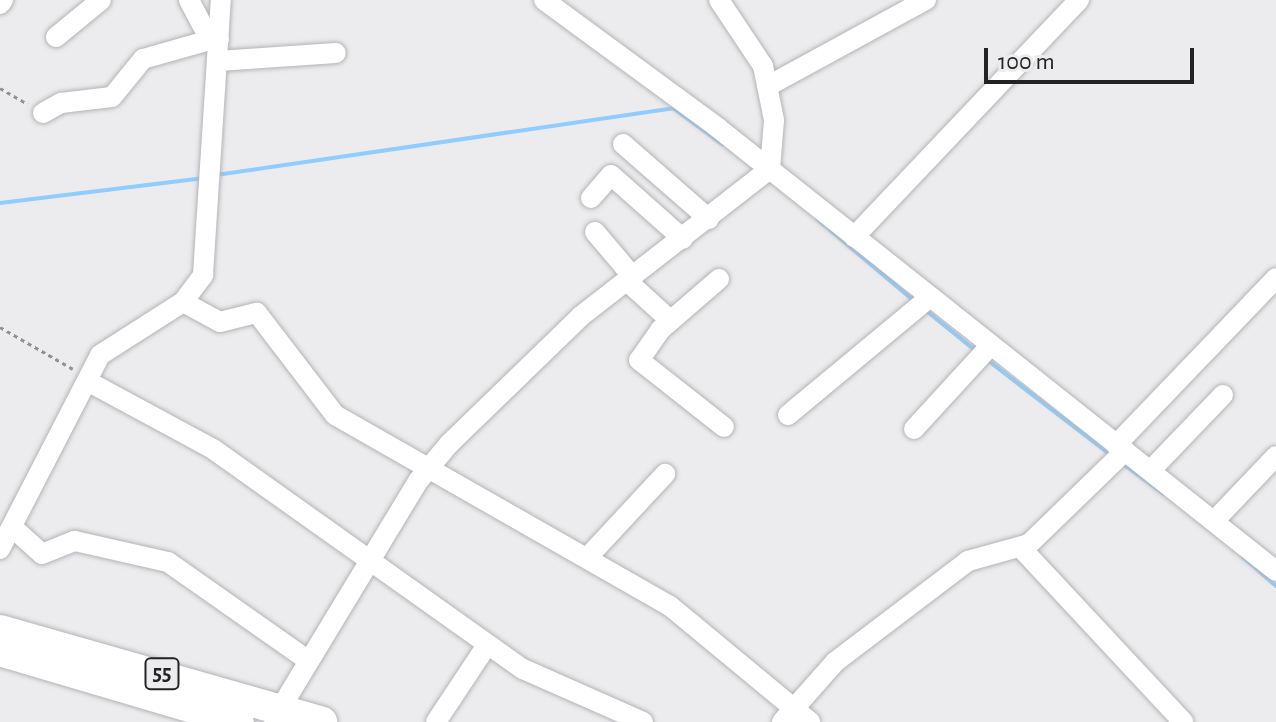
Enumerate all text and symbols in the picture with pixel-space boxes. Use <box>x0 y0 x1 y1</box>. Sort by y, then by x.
scale bar <box>988 32 1198 82</box>
text: 100 m <box>998 50 1055 74</box>
road number: 55 <box>144 656 180 692</box>

